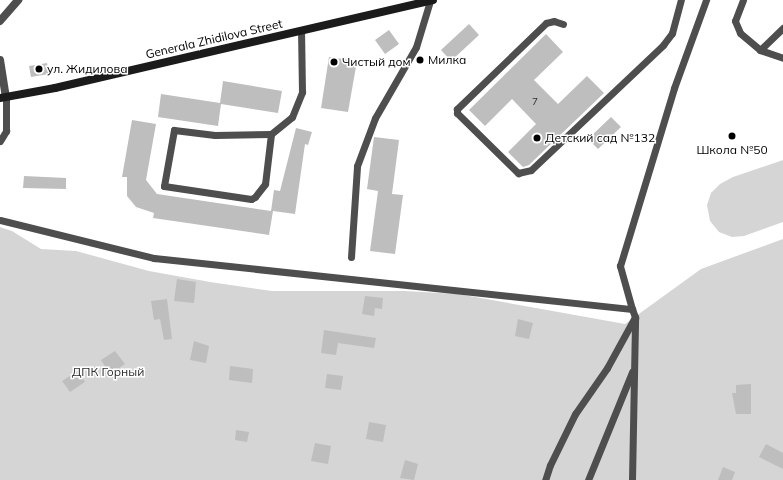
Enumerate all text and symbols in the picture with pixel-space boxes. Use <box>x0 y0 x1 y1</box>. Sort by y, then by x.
street label: Generala Zhidilova Street <box>144 16 284 62</box>
place label: Милка <box>428 53 466 67</box>
place label: Чистый дом <box>342 55 411 69</box>
marker: Милка <box>415 55 425 65</box>
marker: Чистый дом <box>329 57 339 67</box>
place label: ул. Жидилова <box>47 62 128 76</box>
marker: ул. Жидилова <box>34 64 44 74</box>
house number: 7 <box>532 96 538 108</box>
place label: Детский сад №132 <box>545 131 655 145</box>
marker: Школа №50 <box>727 131 737 141</box>
marker: Детский сад №132 <box>532 133 542 143</box>
place label: Школа №50 <box>696 143 768 157</box>
park label: ДПК Горный <box>72 365 144 379</box>

